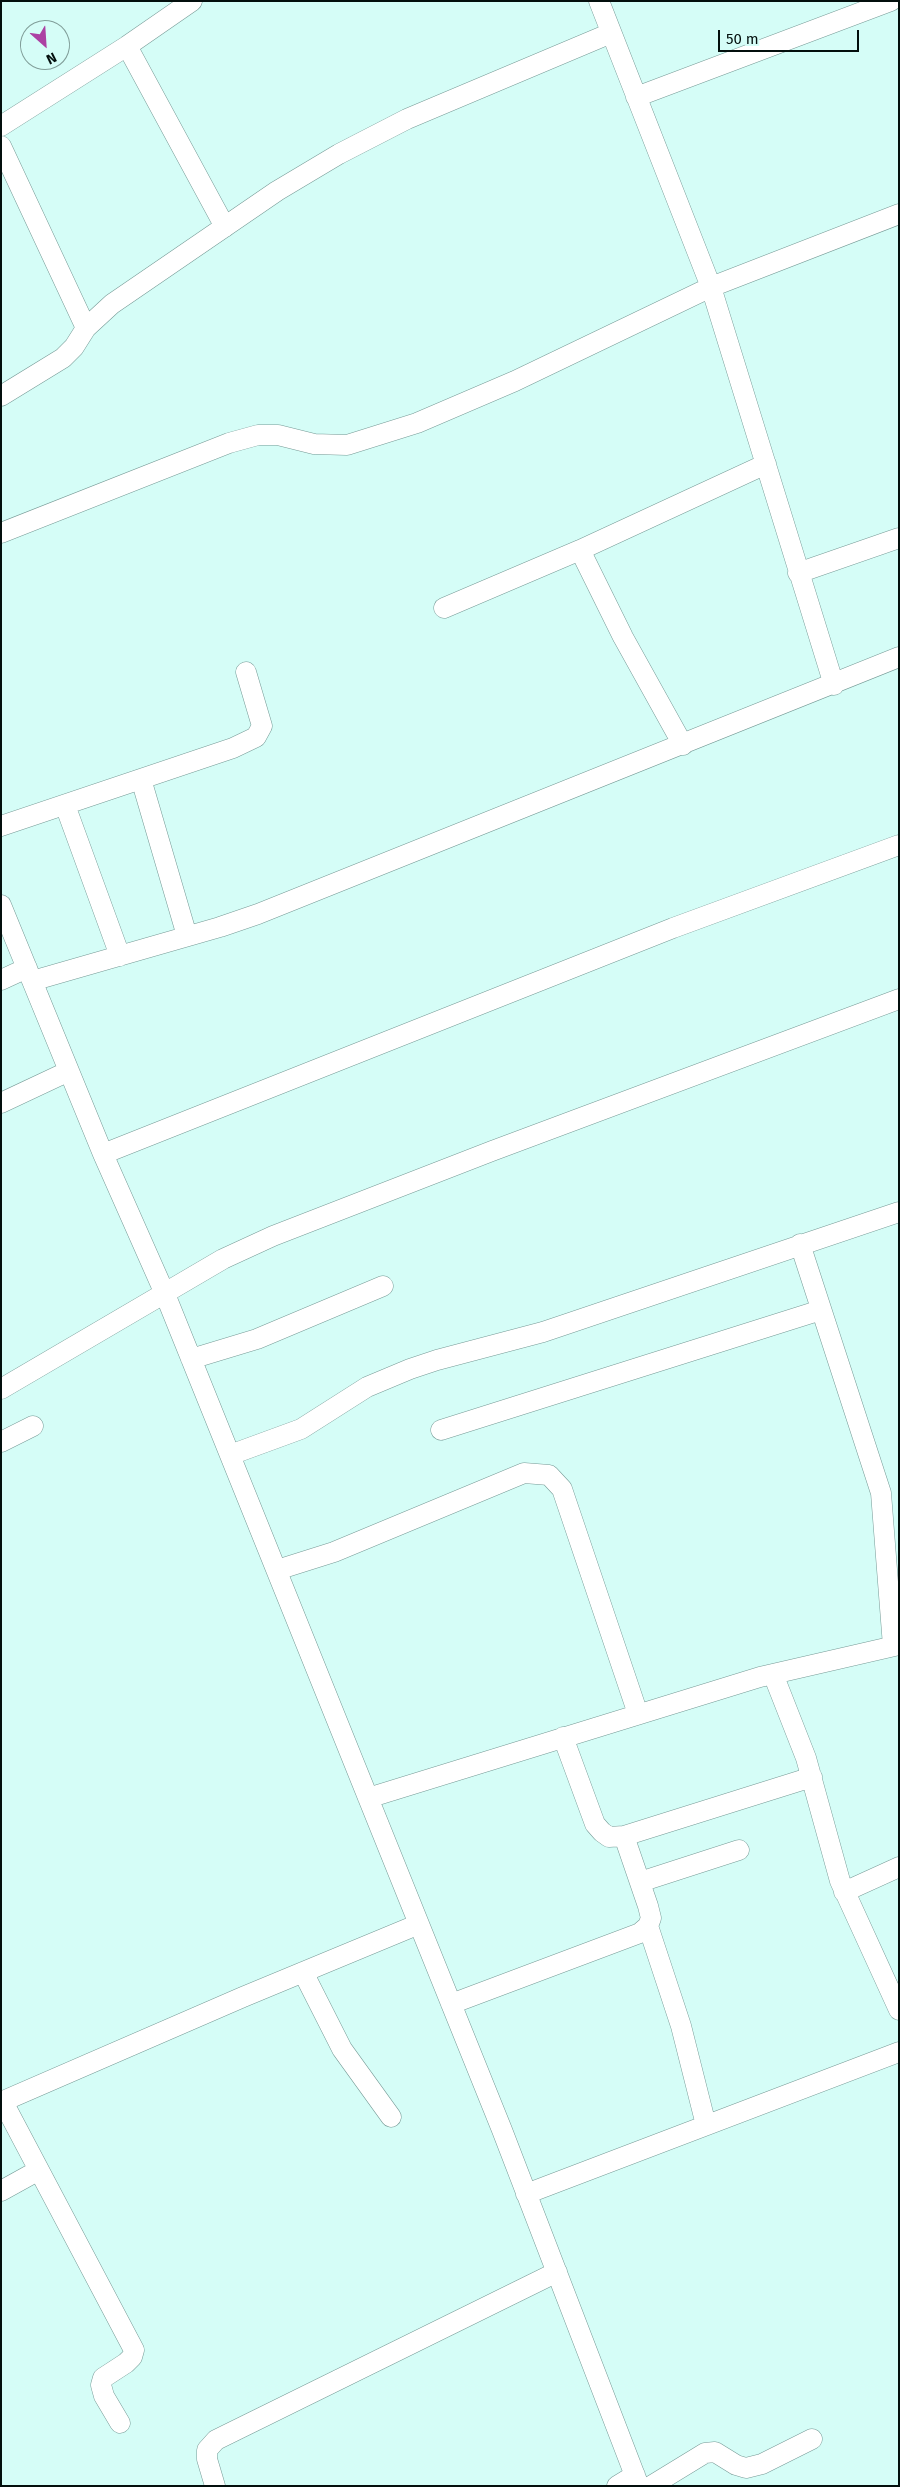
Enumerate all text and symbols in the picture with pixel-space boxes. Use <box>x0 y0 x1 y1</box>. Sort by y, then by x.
north arrow <box>20 20 70 70</box>
scale bar <box>720 20 861 52</box>
text: 50 m <box>726 30 759 48</box>
text: N <box>43 48 59 68</box>

